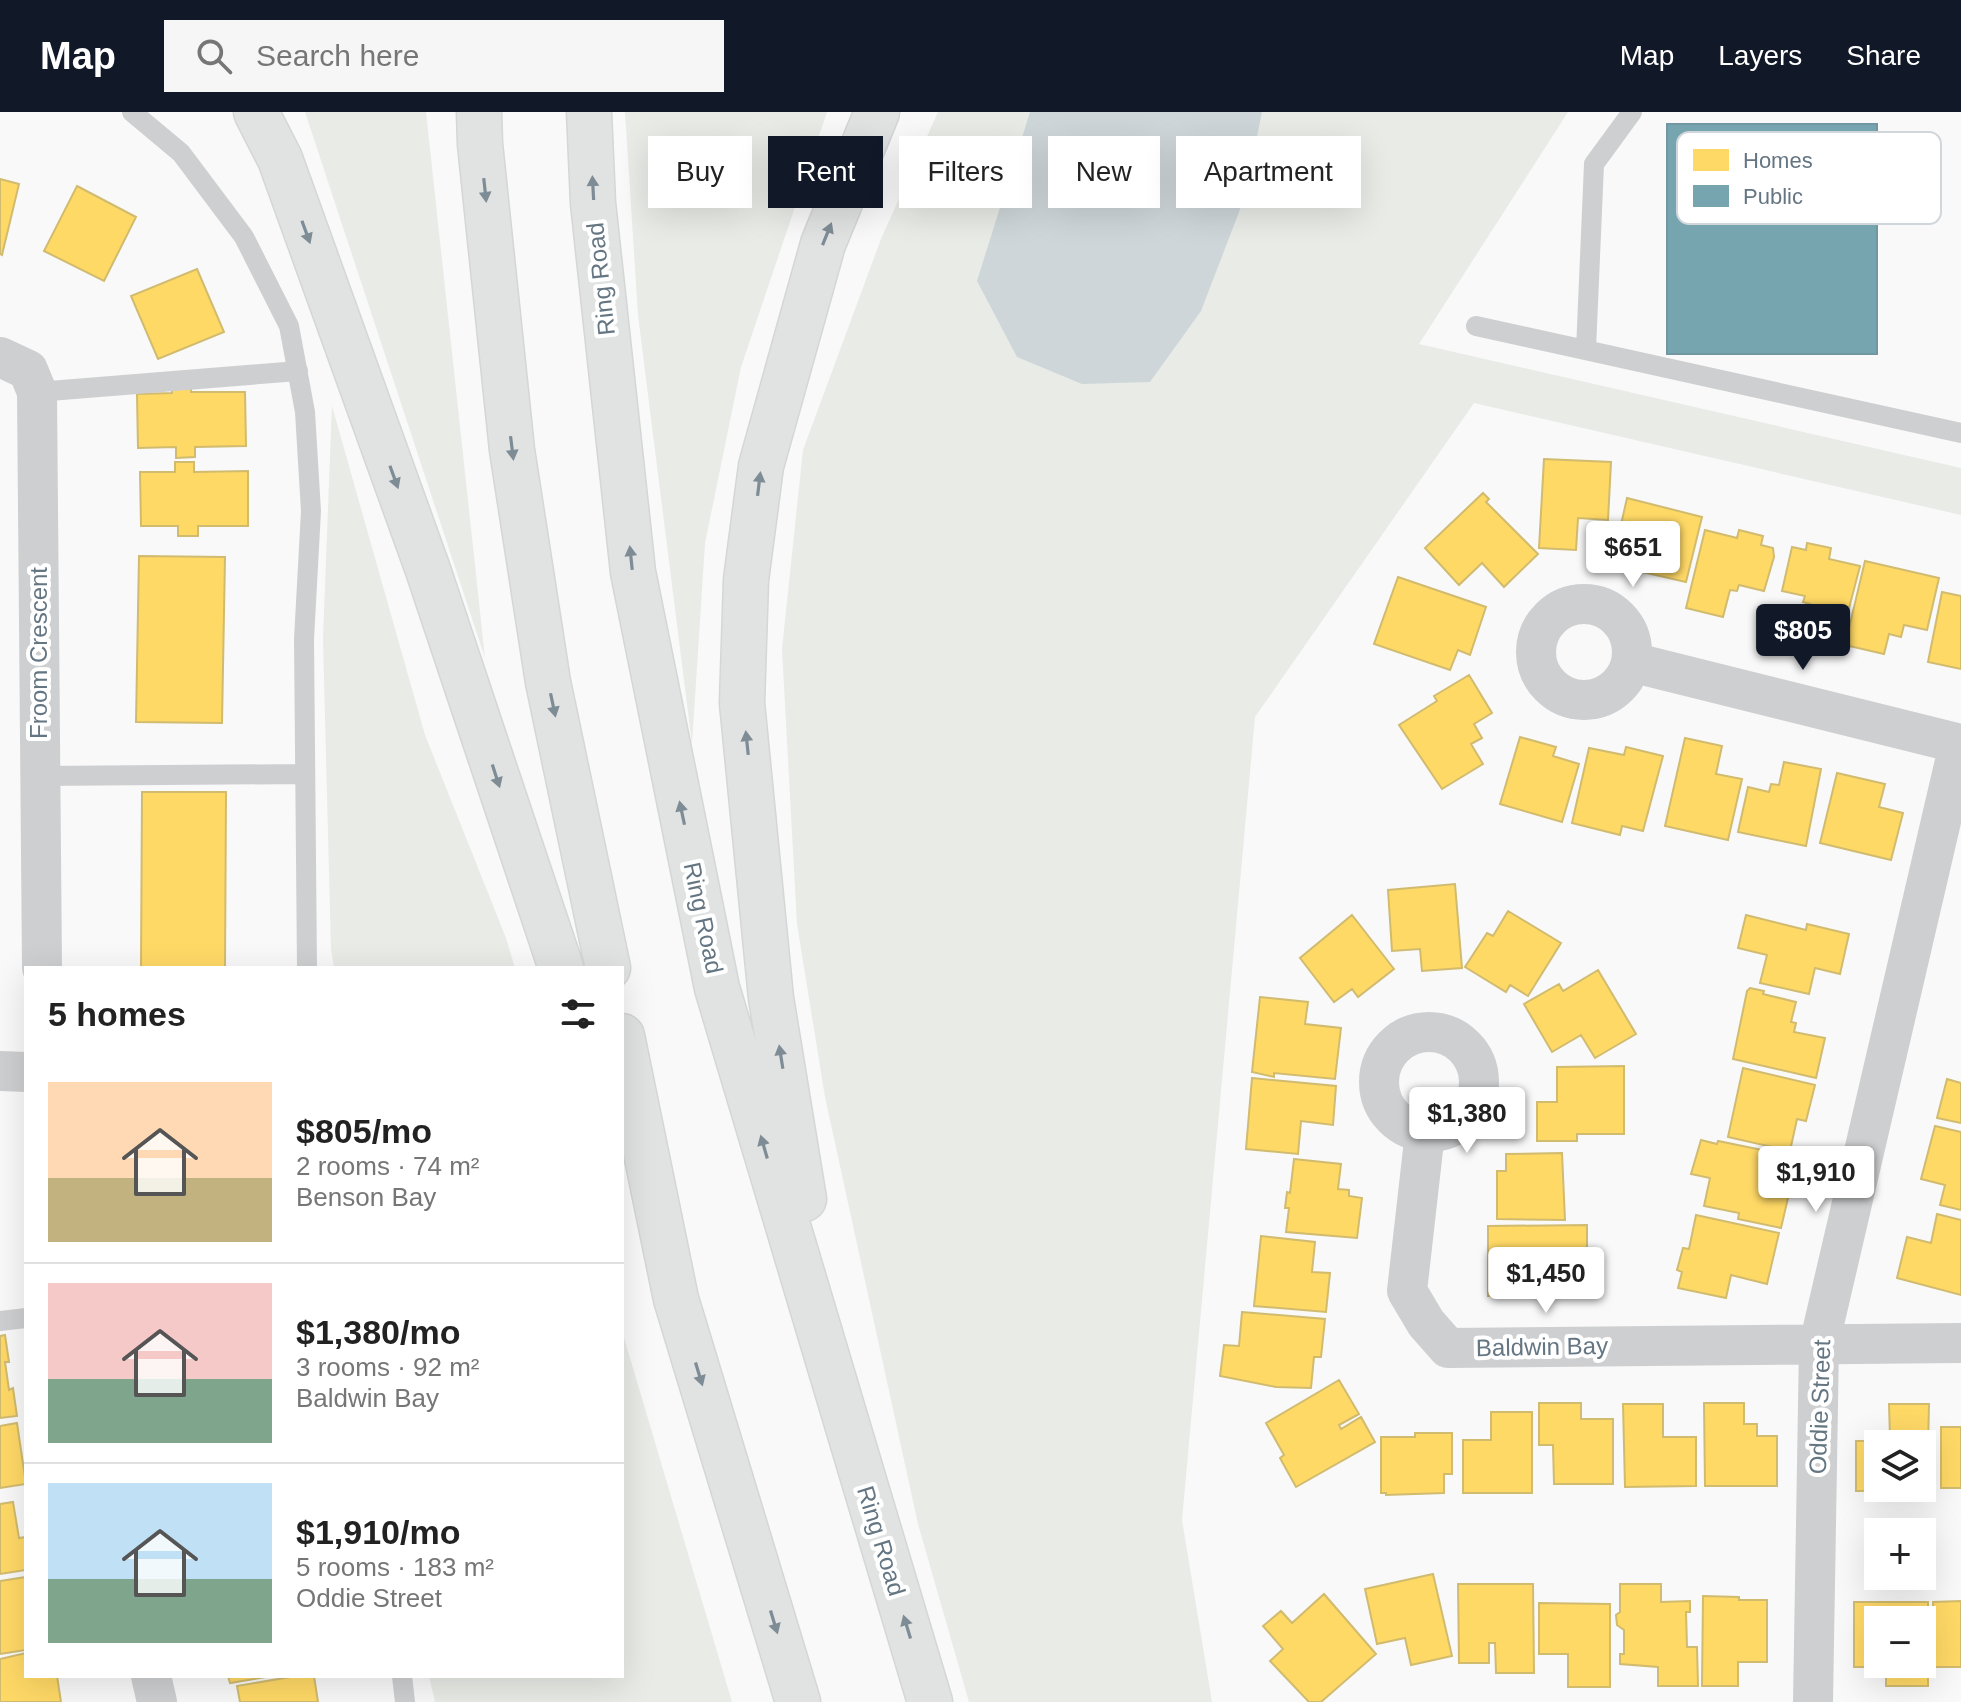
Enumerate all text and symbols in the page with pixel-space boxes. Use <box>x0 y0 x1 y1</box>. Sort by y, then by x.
search box <box>164 20 724 92</box>
icon: search <box>192 34 236 78</box>
text: Map <box>40 35 116 77</box>
text: Search here <box>256 39 419 72</box>
text: Map <box>1620 40 1674 71</box>
text: Layers <box>1718 40 1802 71</box>
text: Share <box>1846 40 1921 71</box>
legend <box>1677 132 1941 224</box>
chip: Buy <box>648 136 752 208</box>
chip: Rent <box>768 136 883 208</box>
chip: Filters <box>899 136 1032 208</box>
chip: New <box>1048 136 1160 208</box>
chip: Apartment <box>1176 136 1361 208</box>
text: Homes <box>1743 148 1813 173</box>
one-way arrow <box>586 175 599 200</box>
one-way arrow <box>478 178 491 203</box>
text: Public <box>1743 184 1803 209</box>
one-way arrow <box>301 220 313 244</box>
street label: Ring Road <box>581 221 620 337</box>
one-way arrow <box>821 222 834 246</box>
one-way arrow <box>506 436 519 461</box>
one-way arrow <box>389 465 401 489</box>
one-way arrow <box>752 471 765 496</box>
pin: $651 <box>1586 521 1680 589</box>
text: $651 <box>1604 532 1662 562</box>
one-way arrow <box>625 545 638 570</box>
street label: Froom Crescent <box>25 567 52 739</box>
pin: $805 <box>1756 604 1850 672</box>
text: $805 <box>1774 615 1832 645</box>
one-way arrow <box>547 693 560 718</box>
one-way arrow <box>740 730 753 755</box>
one-way arrow <box>491 764 503 788</box>
one-way arrow <box>675 801 688 826</box>
street label: Ring Road <box>678 860 728 976</box>
icon: filters <box>556 992 600 1036</box>
text: 5 homes <box>48 995 186 1033</box>
one-way arrow <box>774 1044 787 1069</box>
pin: $1,380 <box>1402 1087 1532 1155</box>
text: $1,380 <box>1427 1098 1507 1128</box>
text: $805/mo <box>296 1112 432 1150</box>
icon: home <box>112 1114 208 1210</box>
one-way arrow <box>757 1135 770 1159</box>
pin: $1,910 <box>1751 1146 1881 1214</box>
text: 2 rooms · 74 m² <box>296 1151 480 1181</box>
text: $1,910 <box>1776 1157 1856 1187</box>
text: Benson Bay <box>296 1182 436 1212</box>
pin: $1,450 <box>1481 1247 1611 1315</box>
text: $1,450 <box>1506 1258 1586 1288</box>
text: $1,380/mo <box>296 1313 460 1351</box>
icon: home <box>112 1315 208 1411</box>
street label: Baldwin Bay <box>1476 1332 1608 1361</box>
street label: Oddie Street <box>1804 1339 1835 1475</box>
text: 3 rooms · 92 m² <box>296 1352 480 1382</box>
one-way arrow <box>693 1362 706 1386</box>
text: Baldwin Bay <box>296 1383 439 1413</box>
map controls <box>1864 1430 1936 1678</box>
button: layers <box>1864 1430 1936 1502</box>
street label: Ring Road <box>852 1483 911 1599</box>
text: $1,910/mo <box>296 1513 460 1551</box>
icon: home <box>112 1515 208 1611</box>
button: + <box>1864 1518 1936 1590</box>
text: 5 rooms · 183 m² <box>296 1552 494 1582</box>
text: Oddie Street <box>296 1583 442 1613</box>
button: − <box>1864 1606 1936 1678</box>
one-way arrow <box>768 1611 781 1635</box>
one-way arrow <box>900 1615 913 1639</box>

